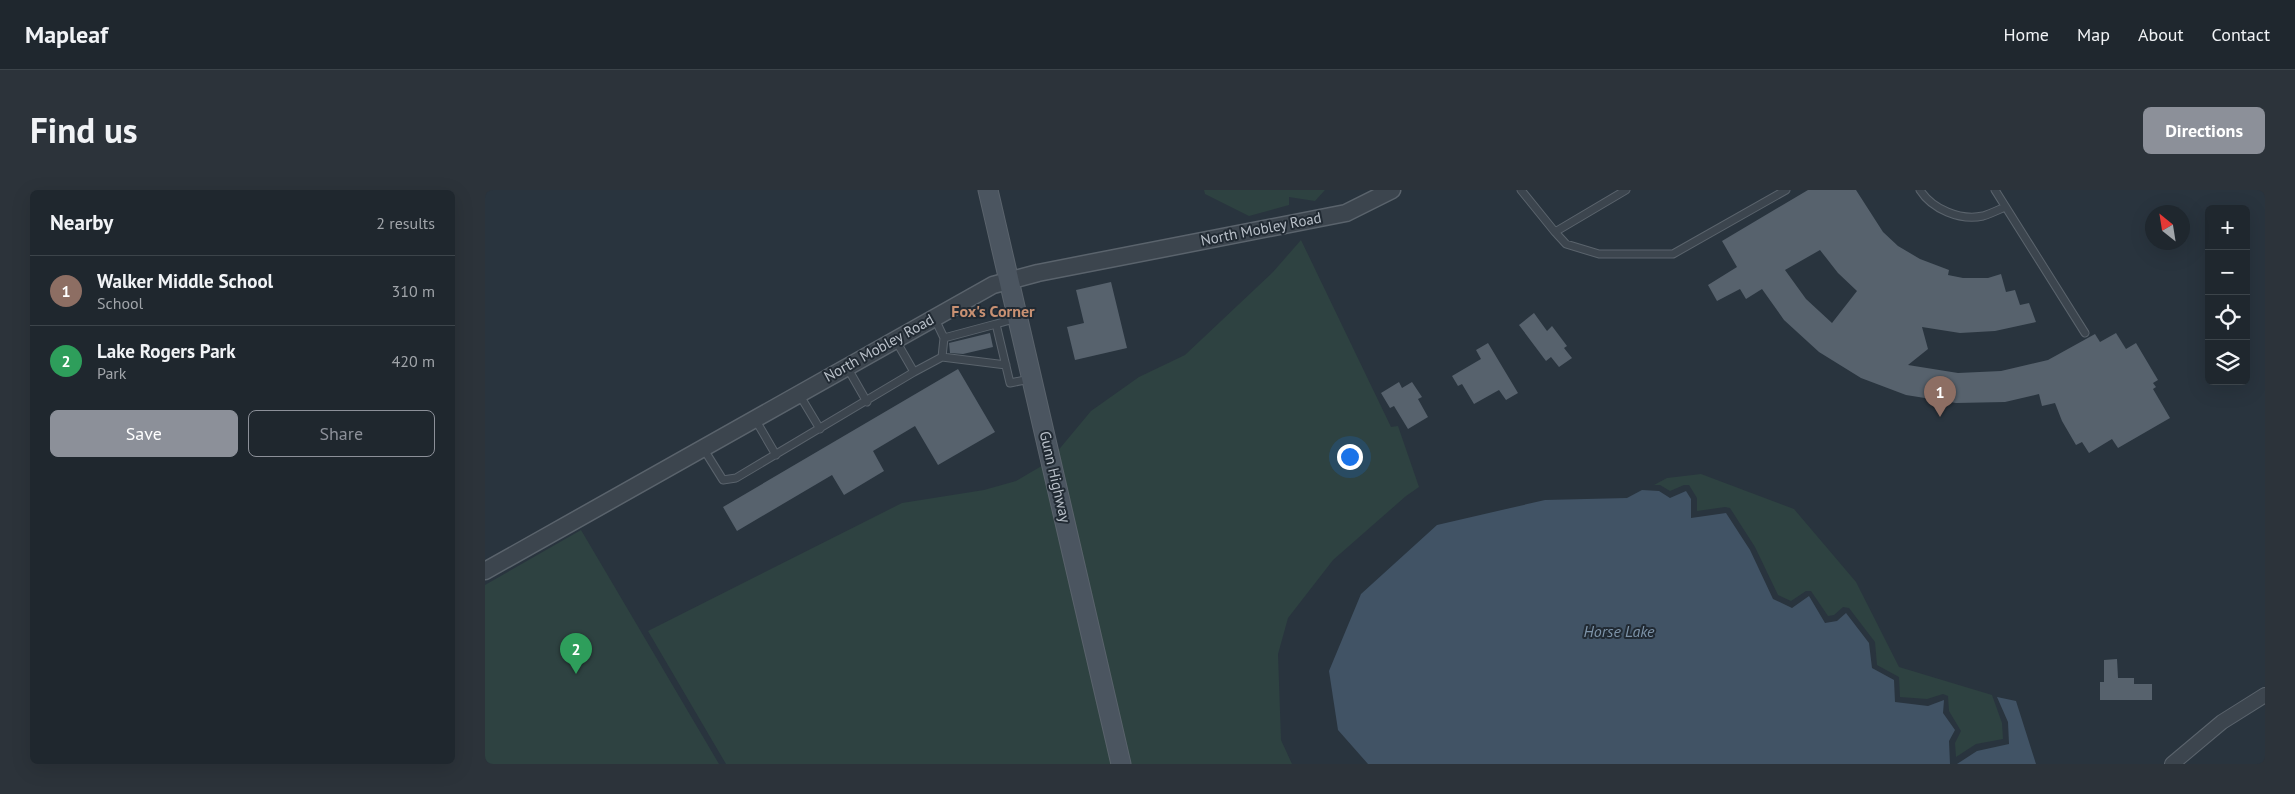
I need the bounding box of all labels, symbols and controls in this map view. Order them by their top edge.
text: Mapleaf [25,19,108,50]
text: Home [2003,23,2049,46]
text: Map [2077,23,2110,46]
text: About [2138,23,2184,46]
text: Contact [2212,23,2270,46]
text: Find us [30,107,138,153]
button: Directions [2143,107,2265,154]
north arrow [2145,205,2190,250]
map controls [2205,205,2250,385]
button: + [2205,205,2250,250]
street label: North Mobley Road [1199,207,1323,250]
text: Nearby [50,209,113,236]
text: 2 results [376,213,435,233]
button: − [2205,250,2250,295]
text: Walker Middle School [97,269,273,293]
text: 1 [61,281,71,301]
text: 310 m [392,281,435,301]
text: School [97,293,143,313]
button: locate [2205,295,2250,340]
district label: Fox's Corner [951,301,1035,321]
street label: North Mobley Road [820,309,937,386]
text: Lake Rogers Park [97,339,236,363]
button: layers [2205,340,2250,385]
text: 2 [61,351,71,371]
text: 420 m [392,351,435,371]
text: Park [97,363,126,383]
pin: 1 [1924,376,1956,417]
button: Save [50,410,238,457]
button: Share [248,410,435,457]
street label: Gunn Highway [1036,429,1075,525]
your location [1337,444,1363,470]
water label: Horse Lake [1584,621,1655,641]
pin: 2 [560,633,592,674]

